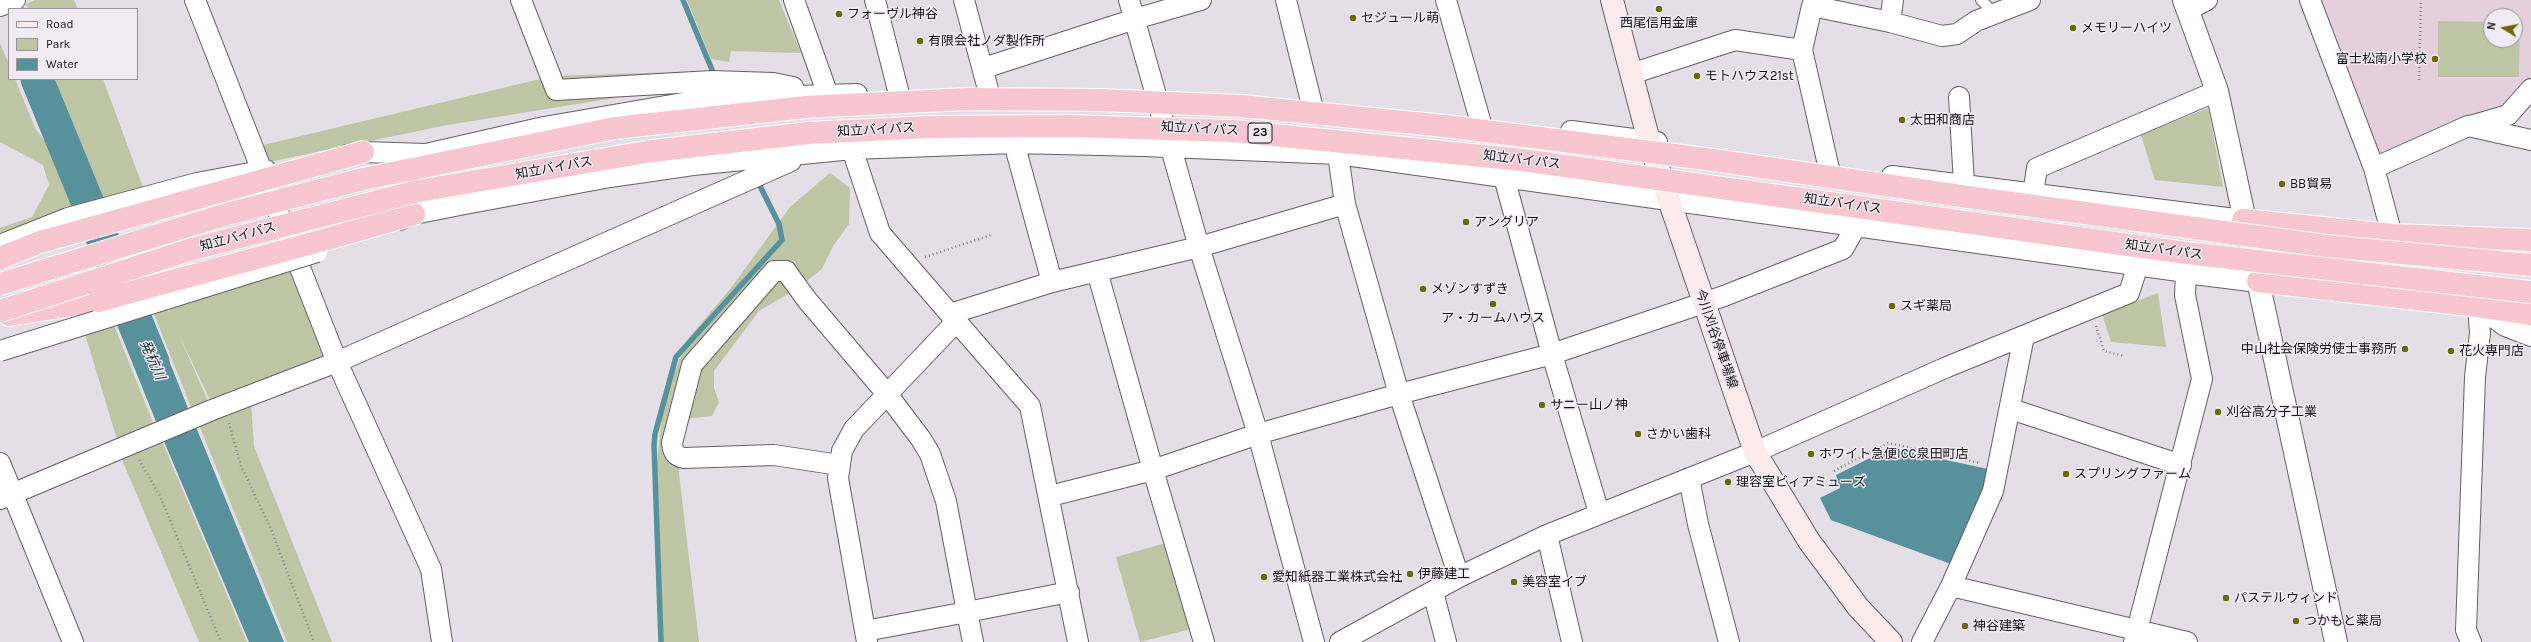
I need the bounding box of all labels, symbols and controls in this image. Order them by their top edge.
marker: 西尾信用金庫 [1654,4,1664,14]
place label: フォーヴル神谷 [847,6,938,22]
legend [8,8,138,80]
north arrow [2483,8,2523,48]
marker: フォーヴル神谷 [834,9,844,19]
place label: セジュール萌 [1361,10,1439,26]
marker: セジュール萌 [1348,13,1358,23]
place label: 西尾信用金庫 [1620,15,1698,31]
text: Road [46,17,74,31]
place label: メモリーハイツ [2081,20,2172,36]
text: N [2485,21,2499,31]
marker: メモリーハイツ [2068,23,2078,33]
place label: 有限会社ノダ製作所 [928,33,1045,49]
marker: 有限会社ノダ製作所 [915,36,925,46]
text: Park [46,37,70,51]
place label: 富士松南小学校 [2336,51,2427,67]
marker: 富士松南小学校 [2430,54,2440,64]
text: Water [46,57,78,71]
place label: モトハウス21st [1705,68,1794,84]
marker: モトハウス21st [1692,71,1702,81]
place label: 太田和商店 [1910,112,1975,128]
marker: 太田和商店 [1897,115,1907,125]
street label: 知立バイパス [1161,119,1239,139]
street label: 知立バイパス [837,120,915,140]
road number: 23 [1248,123,1272,143]
street label: 知立バイパス [1482,148,1562,172]
street label: 知立バイパス [514,154,594,182]
place label: BB貿易 [2290,176,2332,192]
marker: BB貿易 [2277,179,2287,189]
street label: 知立バイパス [1803,191,1883,217]
place label: アングリア [1474,214,1539,230]
marker: アングリア [1461,217,1471,227]
street label: 知立バイパス [198,219,278,255]
street label: 知立バイパス [2124,237,2204,263]
place label: メゾンすずき [1431,281,1509,297]
marker: メゾンすずき [1418,284,1428,294]
street label: 今川刈谷停車場線 [1692,287,1740,391]
place label: スギ薬局 [1900,298,1952,314]
marker: ア・カームハウス [1488,299,1498,309]
marker: スギ薬局 [1887,301,1897,311]
place label: ア・カームハウス [1441,310,1545,326]
water label: 発杭川 [136,337,168,383]
place label: 中山社会保険労使士事務所 [2241,341,2397,357]
place label: 花火専門店 [2459,343,2524,359]
marker: 中山社会保険労使士事務所 [2400,344,2410,354]
marker: 花火専門店 [2446,346,2456,356]
place label: サニー山ノ神 [1550,397,1628,413]
marker: サニー山ノ神 [1537,400,1547,410]
place label: 刈谷高分子工業 [2226,404,2317,420]
marker: 刈谷高分子工業 [2213,407,2223,417]
place label: さかい歯科 [1646,426,1711,442]
marker: さかい歯科 [1633,429,1643,439]
place label: ホワイト急便ICC泉田町店 [1819,446,1969,462]
marker: ホワイト急便ICC泉田町店 [1806,449,1816,459]
place label: スプリングファーム [2074,466,2191,482]
marker: スプリングファーム [2061,469,2071,479]
place label: 理容室ビィアミューズ [1736,474,1866,490]
marker: 理容室ビィアミューズ [1723,477,1733,487]
place label: 伊藤建工 [1418,566,1470,582]
place label: 愛知紙器工業株式会社 [1272,569,1402,585]
marker: 伊藤建工 [1405,569,1415,579]
marker: 愛知紙器工業株式会社 [1259,572,1269,582]
place label: 美容室イブ [1522,574,1587,590]
marker: 美容室イブ [1509,577,1519,587]
place label: パステルウィンド [2234,590,2338,606]
marker: パステルウィンド [2221,593,2231,603]
place label: つかもと薬局 [2304,613,2382,629]
marker: つかもと薬局 [2291,616,2301,626]
place label: 神谷建築 [1973,618,2025,634]
marker: 神谷建築 [1960,621,1970,631]

